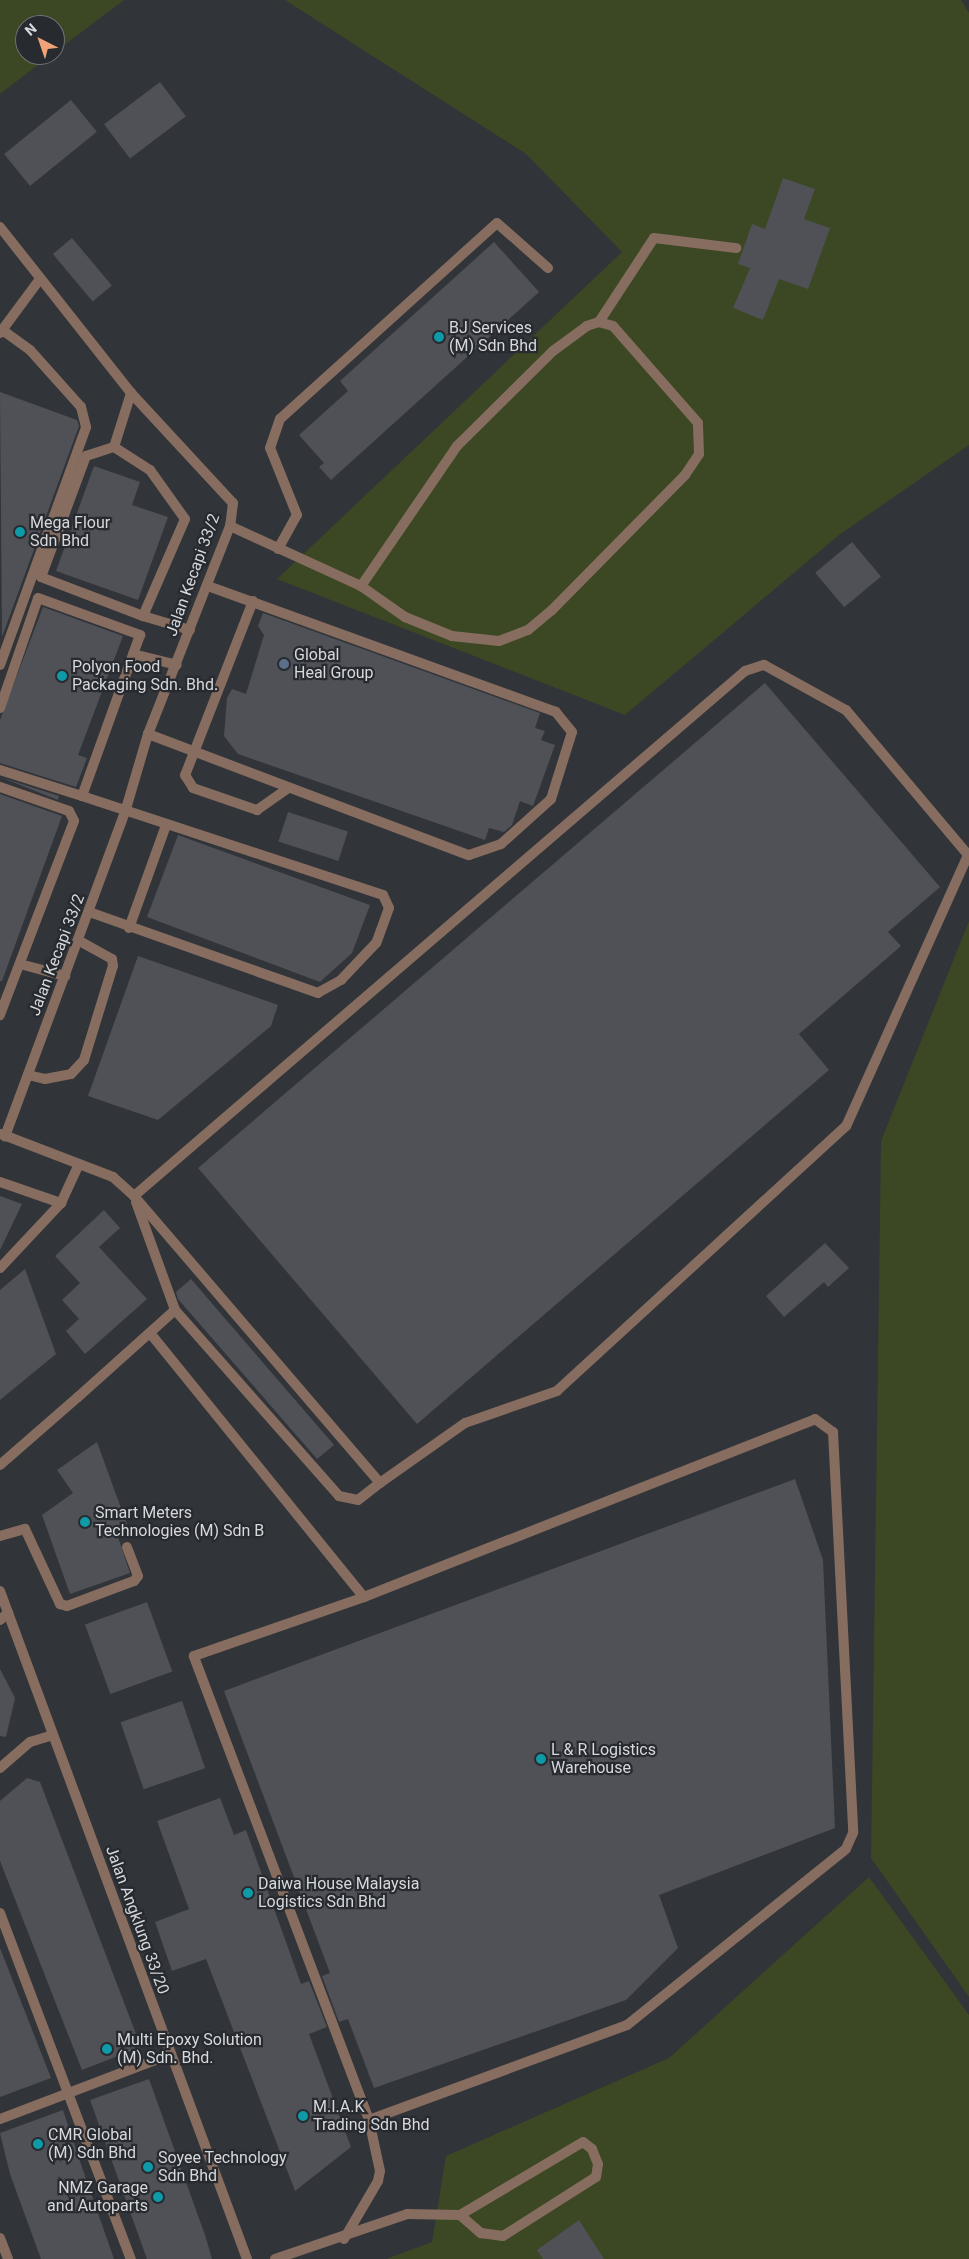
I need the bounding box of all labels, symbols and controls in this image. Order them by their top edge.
north arrow [15,15,65,65]
text: N [22,20,40,39]
place label: BJ Services (M) Sdn Bhd [449,318,537,356]
marker: BJ Services (M) Sdn Bhd [433,331,445,343]
street label: Jalan Kecapi 33/2 [162,511,224,639]
place label: Mega Flour Sdn Bhd [30,513,110,551]
marker: Mega Flour Sdn Bhd [14,526,26,538]
place label: Global Heal Group [294,645,374,683]
place label: Polyon Food Packaging Sdn. Bhd. [72,657,218,695]
marker: Global Heal Group [278,658,290,670]
marker: Polyon Food Packaging Sdn. Bhd. [56,670,68,682]
street label: Jalan Kecapi 33/2 [25,891,89,1019]
place label: Smart Meters Technologies (M) Sdn B [95,1503,264,1541]
marker: Smart Meters Technologies (M) Sdn B [79,1516,91,1528]
place label: L & R Logistics Warehouse [551,1740,656,1778]
marker: L & R Logistics Warehouse [535,1753,547,1765]
street label: Jalan Angklung 33/20 [101,1843,173,1997]
place label: Daiwa House Malaysia Logistics Sdn Bhd [258,1874,419,1912]
marker: Daiwa House Malaysia Logistics Sdn Bhd [242,1887,254,1899]
place label: Multi Epoxy Solution (M) Sdn. Bhd. [117,2030,262,2068]
marker: Multi Epoxy Solution (M) Sdn. Bhd. [101,2043,113,2055]
place label: M.I.A.K Trading Sdn Bhd [313,2097,430,2135]
marker: M.I.A.K Trading Sdn Bhd [297,2110,309,2122]
place label: CMR Global (M) Sdn Bhd [48,2125,136,2163]
marker: CMR Global (M) Sdn Bhd [32,2138,44,2150]
place label: Soyee Technology Sdn Bhd [158,2148,287,2186]
marker: Soyee Technology Sdn Bhd [142,2161,154,2173]
place label: NMZ Garage and Autoparts [47,2178,148,2216]
marker: NMZ Garage and Autoparts [152,2191,164,2203]

